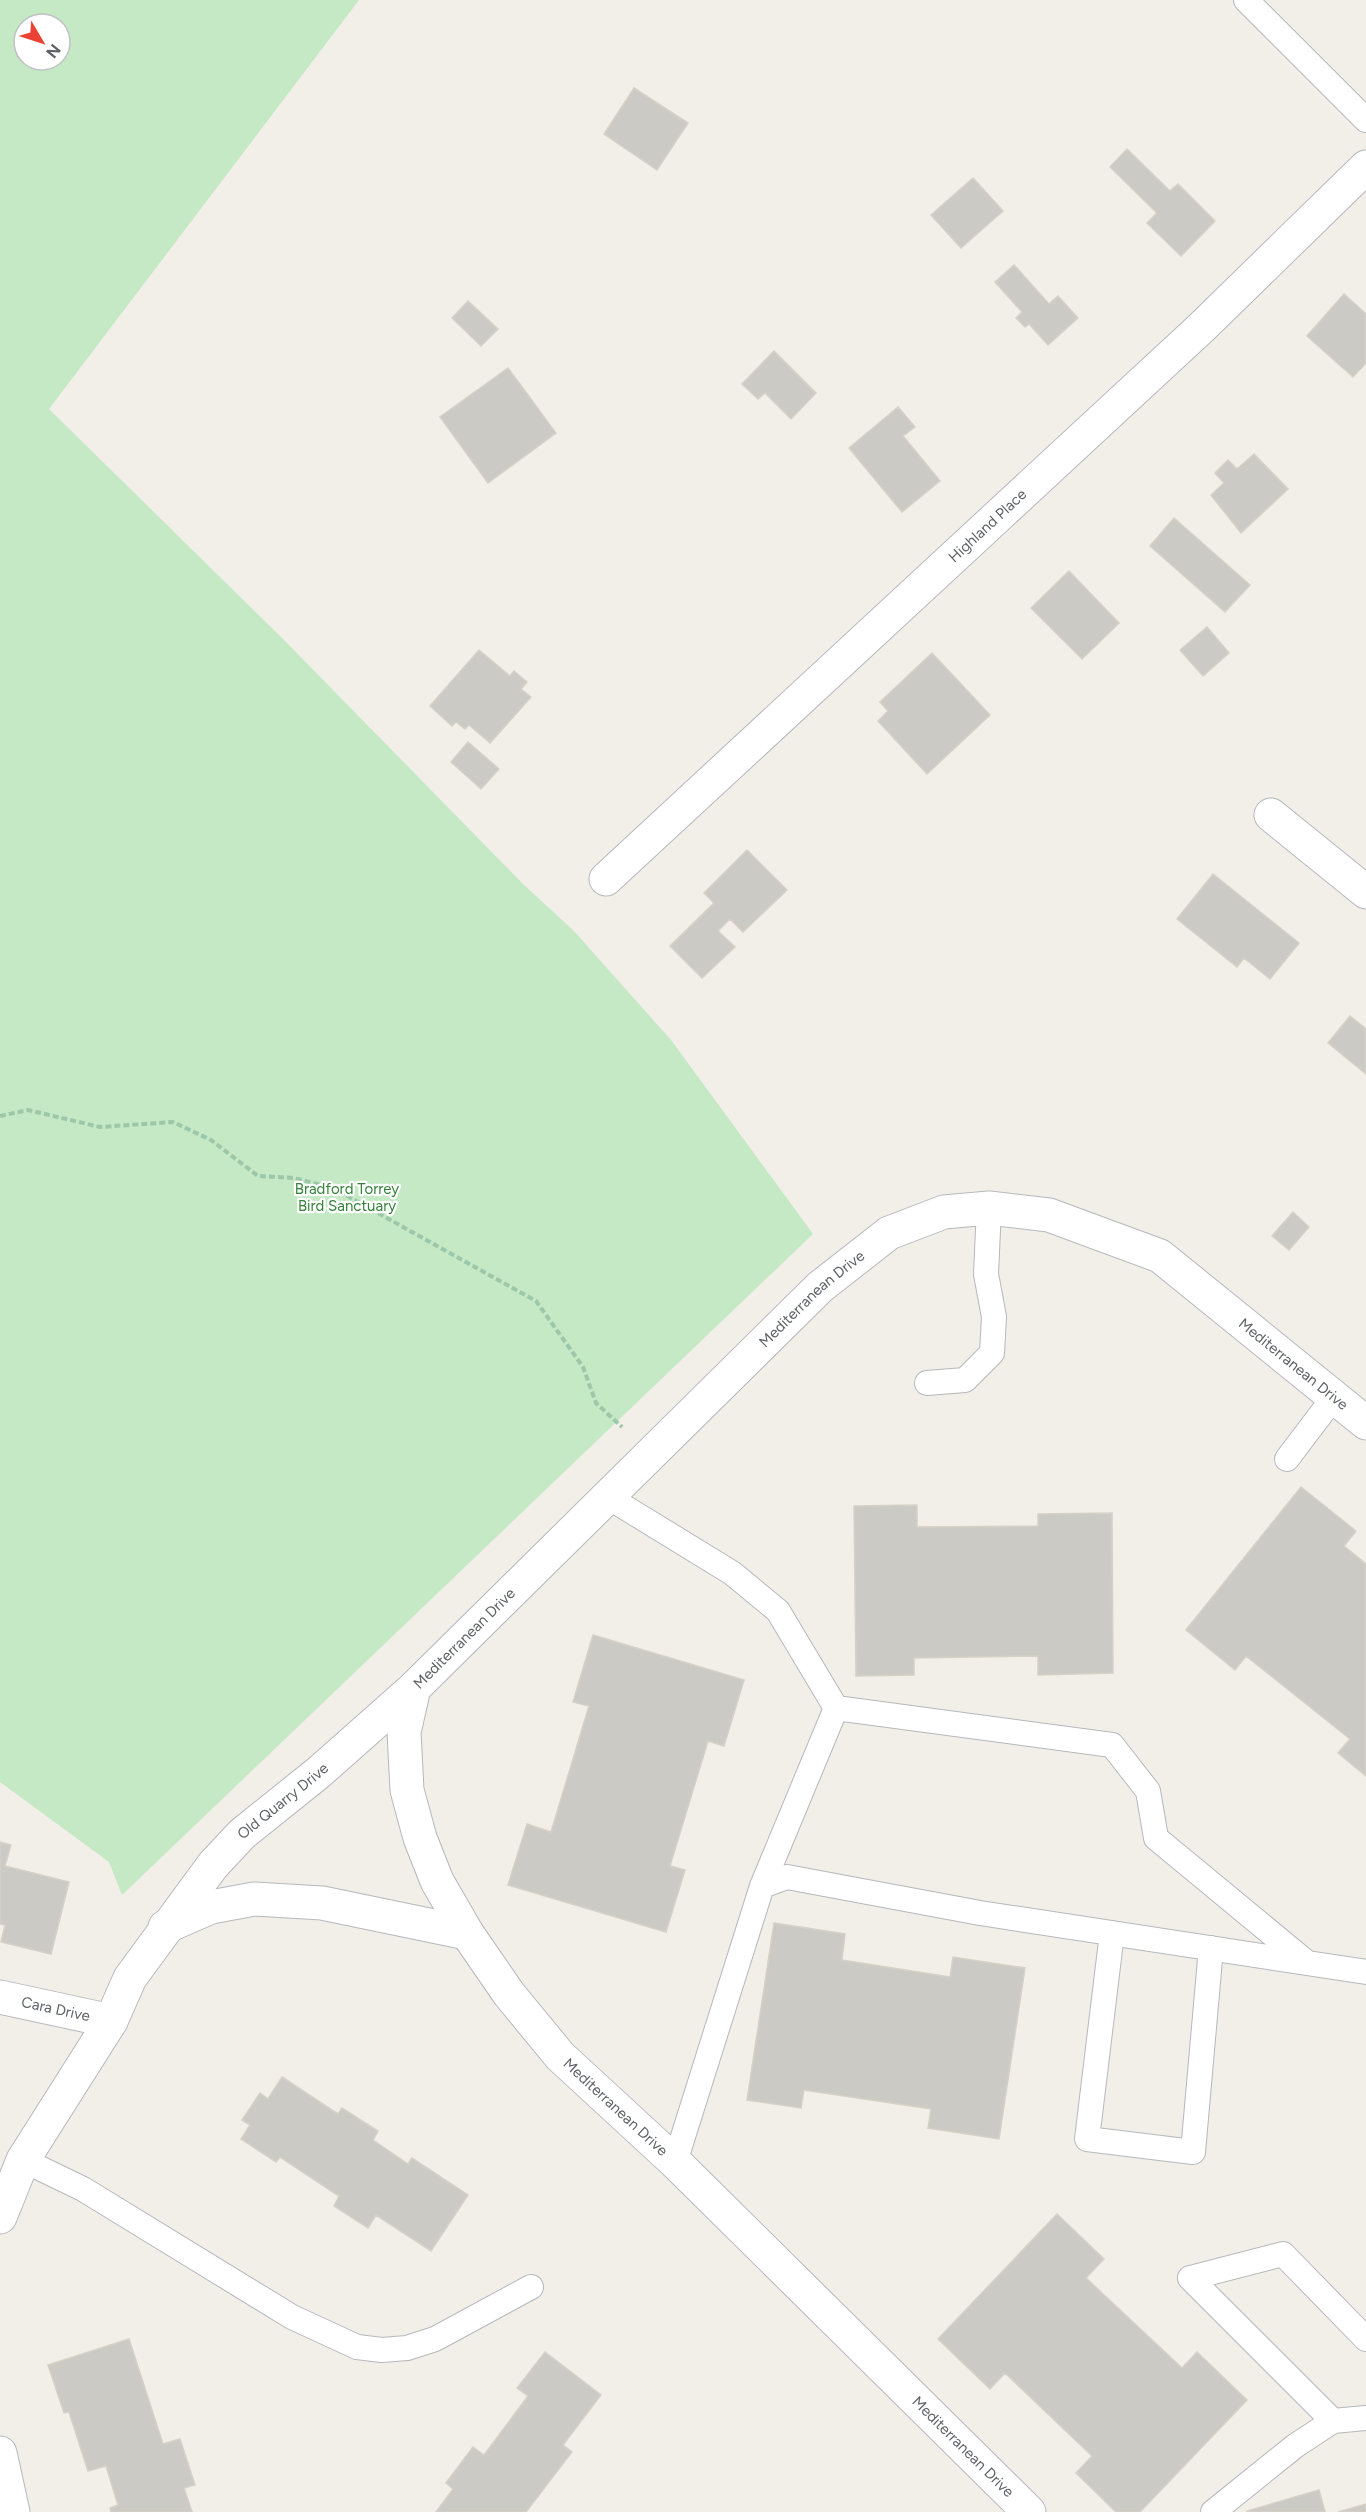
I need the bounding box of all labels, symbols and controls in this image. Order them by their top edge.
north arrow [12,12,72,72]
text: N [42,40,65,62]
street label: Highland Place [945,485,1030,566]
park label: Bradford Torrey Bird Sanctuary [295,1180,399,1215]
street label: Mediterranean Drive [755,1247,868,1351]
street label: Mediterranean Drive [1235,1314,1352,1414]
street label: Mediterranean Drive [410,1584,519,1692]
street label: Old Quarry Drive [234,1759,332,1843]
street label: Cara Drive [20,1993,92,2025]
street label: Mediterranean Drive [559,2054,672,2160]
street label: Mediterranean Drive [908,2393,1018,2501]

